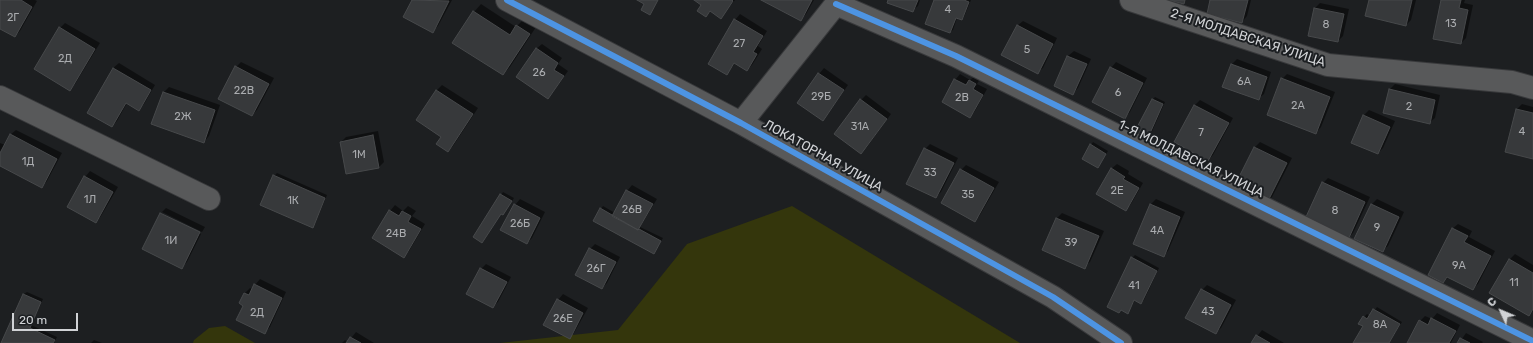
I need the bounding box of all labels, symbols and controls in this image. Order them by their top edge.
house number: 4 [945,3,951,17]
street label: 2-Я МОЛДАВСКАЯ УЛИЦА [1169,6,1327,70]
house number: 2Г [7,11,19,25]
house number: 13 [1445,17,1457,31]
house number: 8 [1323,18,1329,32]
house number: 27 [733,37,745,51]
house number: 5 [1024,43,1030,57]
house number: 2Д [58,52,72,66]
house number: 26 [532,66,546,80]
house number: 6А [1237,75,1251,89]
house number: 22В [234,84,254,98]
house number: 6 [1115,86,1121,100]
house number: 29Б [811,90,831,104]
house number: 2В [955,91,969,105]
house number: 2А [1291,99,1305,113]
house number: 2 [1406,100,1412,114]
house number: 2Ж [174,110,192,124]
street label: ЛОКАТОРНАЯ УЛИЦА [761,117,885,195]
street label: 1-Я МОЛДАВСКАЯ УЛИЦА [1116,117,1266,201]
house number: 31А [851,120,869,134]
house number: 4 [1519,125,1525,139]
house number: 7 [1198,126,1204,140]
house number: 1М [352,148,366,162]
house number: 1Д [22,155,34,169]
house number: 33 [923,166,937,180]
house number: 2Е [1110,184,1124,198]
house number: 35 [961,188,975,202]
house number: 1Л [84,193,96,207]
house number: 1К [287,194,299,208]
house number: 26В [622,203,642,217]
house number: 8 [1332,204,1338,218]
house number: 26Б [510,217,530,231]
house number: 9 [1374,221,1380,235]
house number: 4А [1150,224,1164,238]
house number: 24В [386,227,406,241]
house number: 1И [165,234,177,248]
house number: 39 [1064,236,1078,250]
house number: 9А [1452,259,1466,273]
house number: 26Г [587,262,605,276]
house number: 11 [1509,276,1519,290]
house number: 41 [1128,279,1140,293]
north arrow [1481,291,1521,331]
text: С [1485,295,1499,310]
scale bar [14,305,80,331]
house number: 43 [1201,305,1215,319]
house number: 2Д [250,306,264,320]
house number: 26Е [553,312,573,326]
text: 20 m [19,313,47,327]
house number: 8А [1373,318,1387,332]

